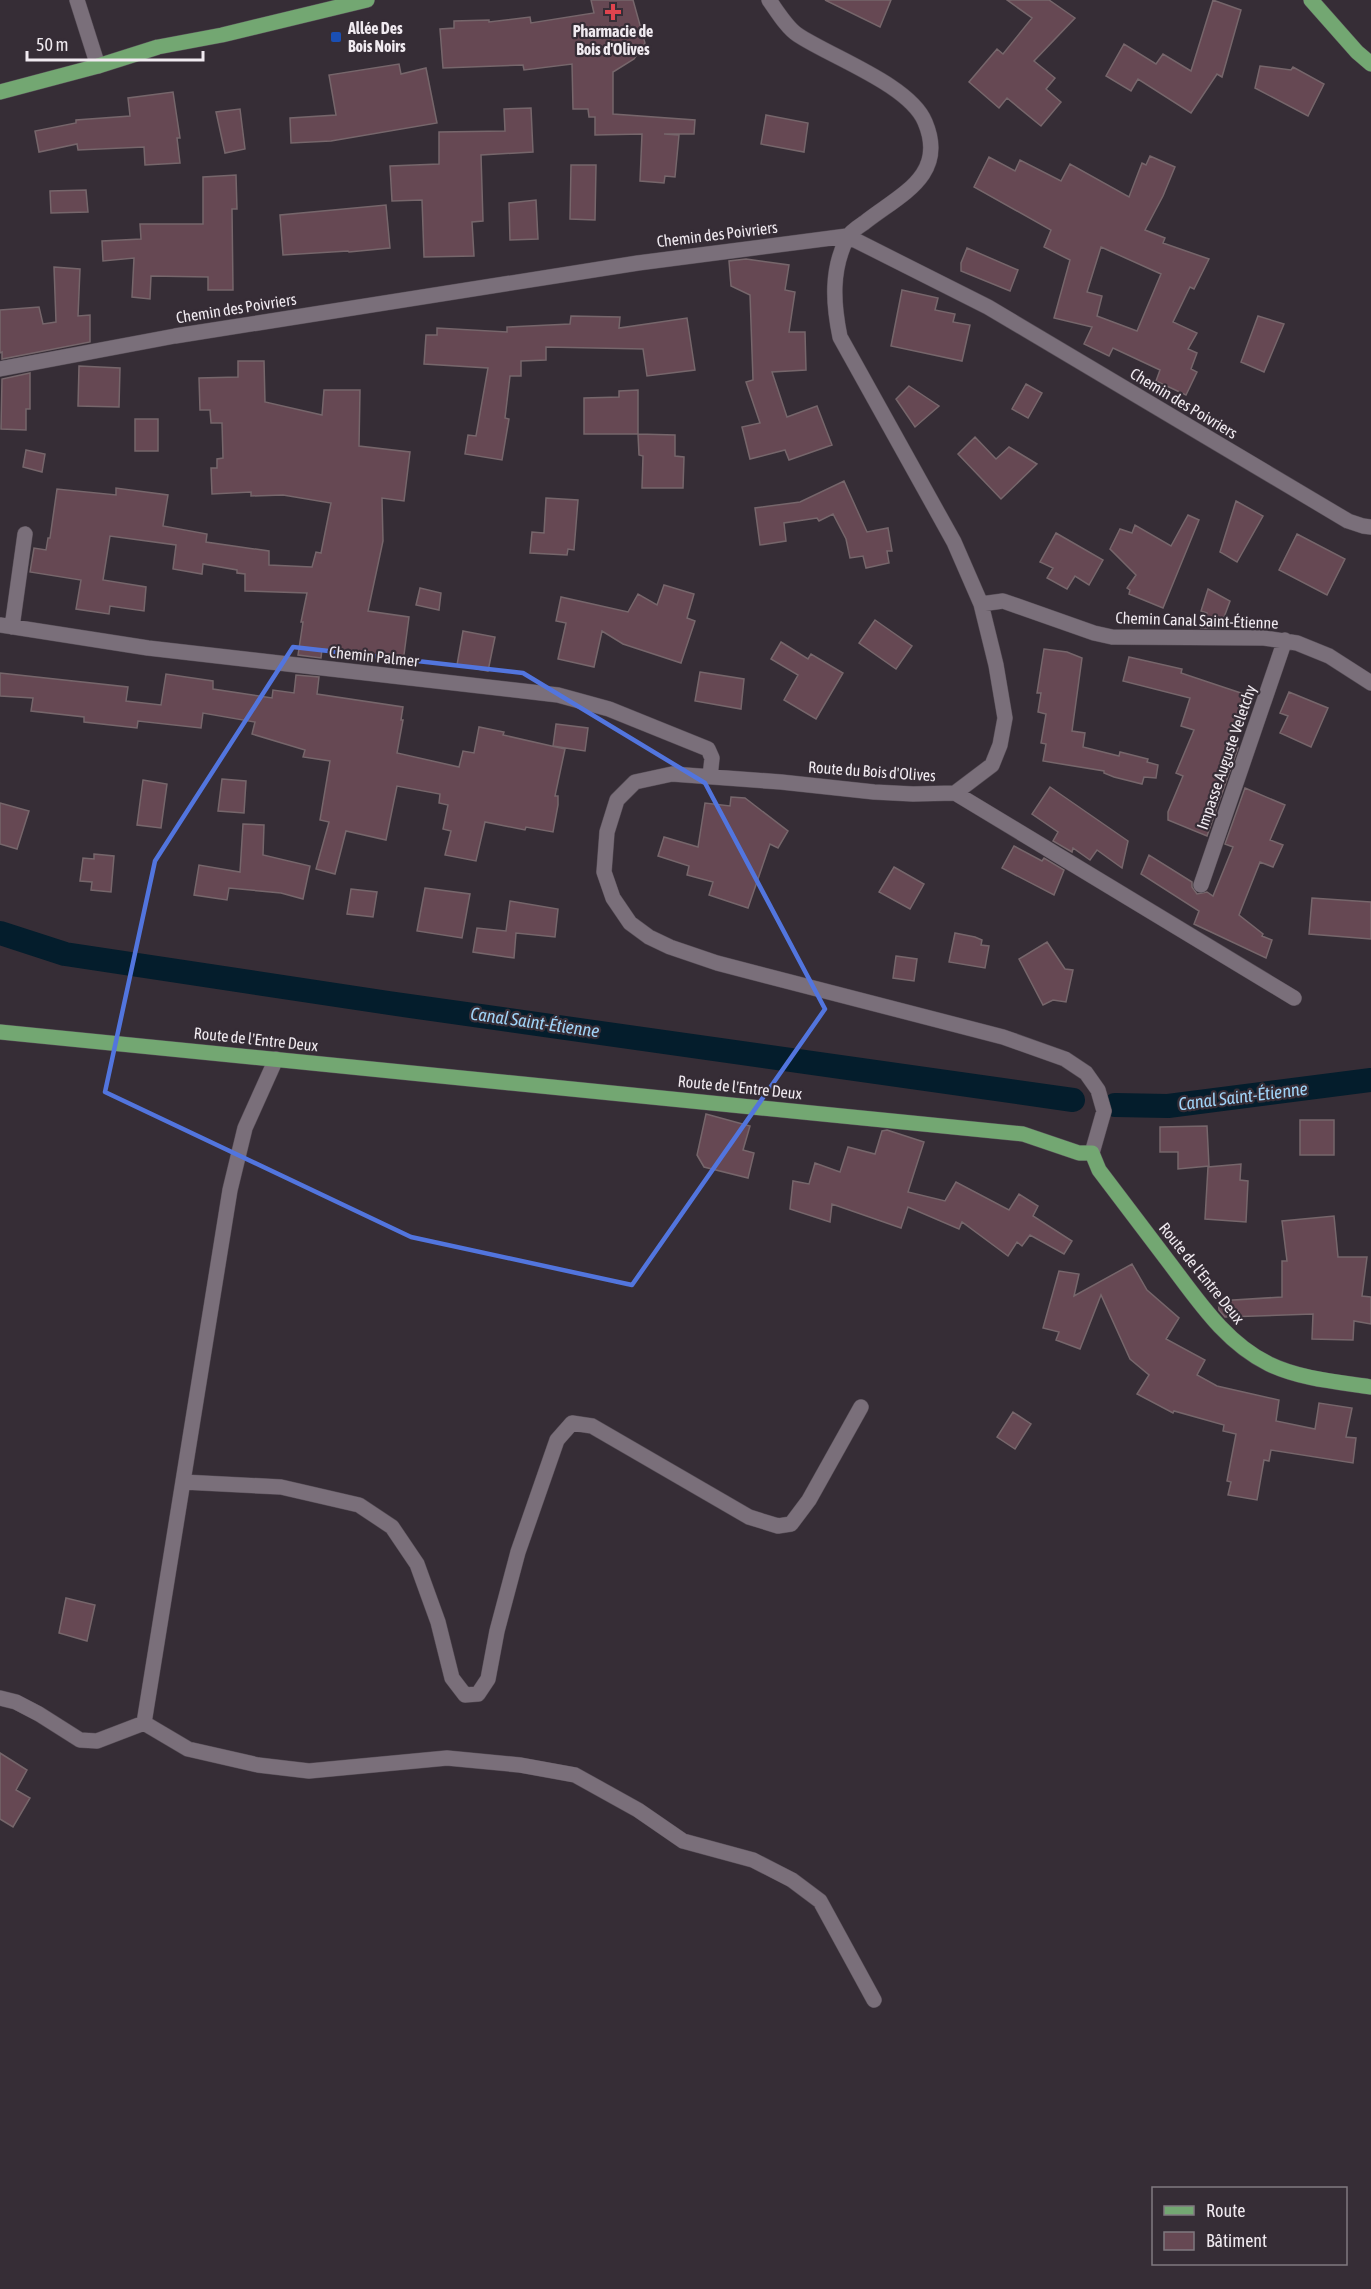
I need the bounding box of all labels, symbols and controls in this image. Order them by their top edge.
marker: Pharmacie de Bois d'Olives [606,5,620,19]
place label: Allée Des Bois Noirs [347,19,406,55]
place label: Pharmacie de Bois d'Olives [573,22,653,58]
scale bar [27,24,202,62]
marker: Allée Des Bois Noirs [329,30,343,44]
text: 50 m [36,34,68,55]
street label: Chemin des Poivriers [656,218,779,250]
street label: Chemin des Poivriers [175,290,298,326]
street label: Chemin des Poivriers [1127,364,1241,442]
street label: Chemin Canal Saint-Étienne [1115,608,1279,632]
street label: Chemin Palmer [328,642,420,670]
street label: Impasse Auguste Veletchy [1193,682,1260,832]
street label: Route du Bois d'Olives [807,758,937,784]
water label: Canal Saint-Étienne [469,1003,601,1041]
street label: Route de l'Entre Deux [193,1024,320,1055]
street label: Route de l'Entre Deux [677,1072,804,1103]
water label: Canal Saint-Étienne [1177,1078,1309,1114]
street label: Route de l'Entre Deux [1156,1219,1249,1328]
legend [1152,2187,1347,2265]
text: Route [1206,2200,1245,2221]
text: Bâtiment [1206,2230,1267,2251]

